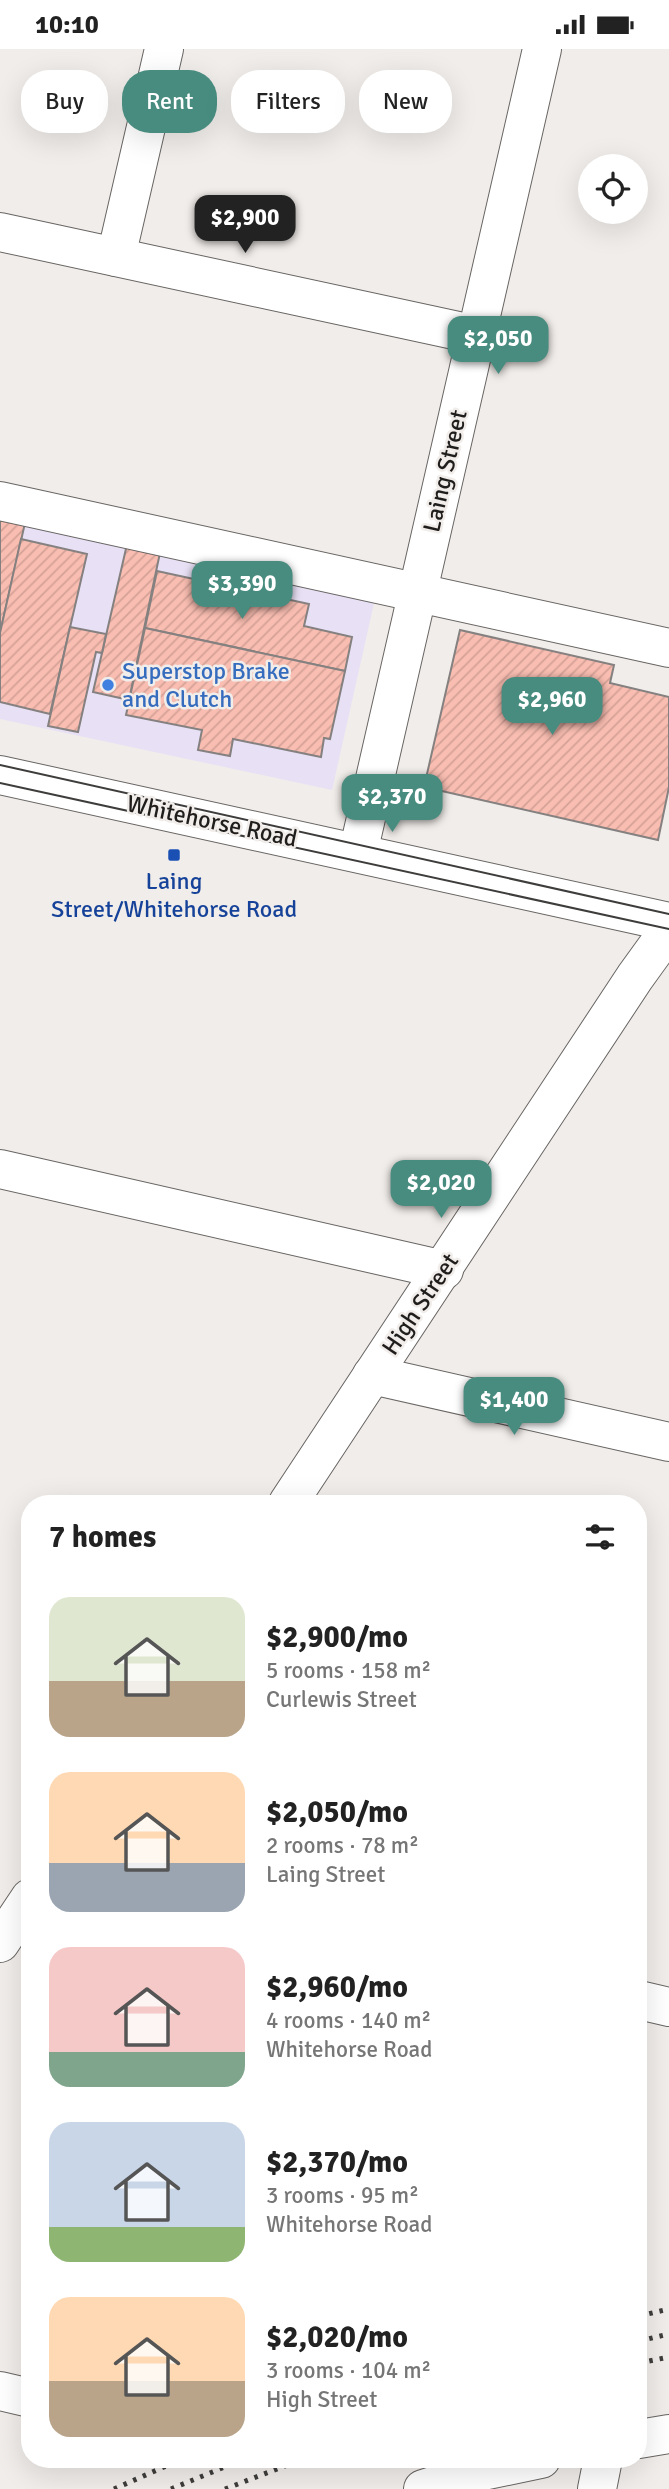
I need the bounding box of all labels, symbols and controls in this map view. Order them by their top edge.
text: 10:10 [35,9,99,41]
chip: Buy [21,70,108,133]
chip: Rent [122,70,217,133]
chip: Filters [231,70,345,133]
chip: New [359,70,452,133]
map controls [578,154,648,224]
button: locate [578,154,648,224]
pin: $2,900 [188,195,302,255]
text: $2,900 [211,203,279,232]
pin: $2,050 [441,317,555,376]
text: $2,050 [464,324,532,353]
street label: Laing Street [416,407,474,535]
pin: $3,390 [185,561,299,621]
text: $3,390 [208,569,276,598]
place label: Superstop Brake and Clutch [122,656,290,714]
marker: Superstop Brake and Clutch [100,677,116,693]
pin: $2,960 [495,677,609,737]
text: $2,960 [518,685,586,714]
pin: $2,370 [335,775,449,834]
text: $2,370 [358,782,426,811]
street label: Whitehorse Road [124,788,300,854]
marker: Laing Street/Whitehorse Road [166,847,182,863]
place label: Laing Street/Whitehorse Road [51,866,297,924]
pin: $2,020 [384,1161,498,1220]
text: $2,020 [407,1168,475,1197]
street label: High Street [375,1247,465,1361]
pin: $1,400 [457,1377,571,1437]
text: $1,400 [480,1385,548,1414]
icon: filters [581,1518,619,1556]
text: 7 homes [49,1519,156,1556]
text: $2,900/mo [266,1619,408,1656]
icon: home [105,1625,189,1709]
text: 5 rooms · 158 m² [266,1656,431,1685]
text: Curlewis Street [266,1685,417,1714]
text: $2,050/mo [266,1794,408,1831]
icon: home [105,1800,189,1884]
text: 2 rooms · 78 m² [266,1831,419,1860]
text: Laing Street [266,1860,385,1889]
text: $2,960/mo [266,1969,408,2006]
icon: home [105,1975,189,2059]
text: 4 rooms · 140 m² [266,2006,431,2035]
text: Whitehorse Road [266,2035,432,2064]
text: $2,370/mo [266,2144,408,2181]
icon: home [105,2150,189,2234]
text: 3 rooms · 95 m² [266,2181,419,2210]
text: Whitehorse Road [266,2210,432,2239]
text: $2,020/mo [266,2319,408,2356]
icon: home [105,2325,189,2409]
text: 3 rooms · 104 m² [266,2356,431,2385]
text: High Street [266,2385,377,2414]

